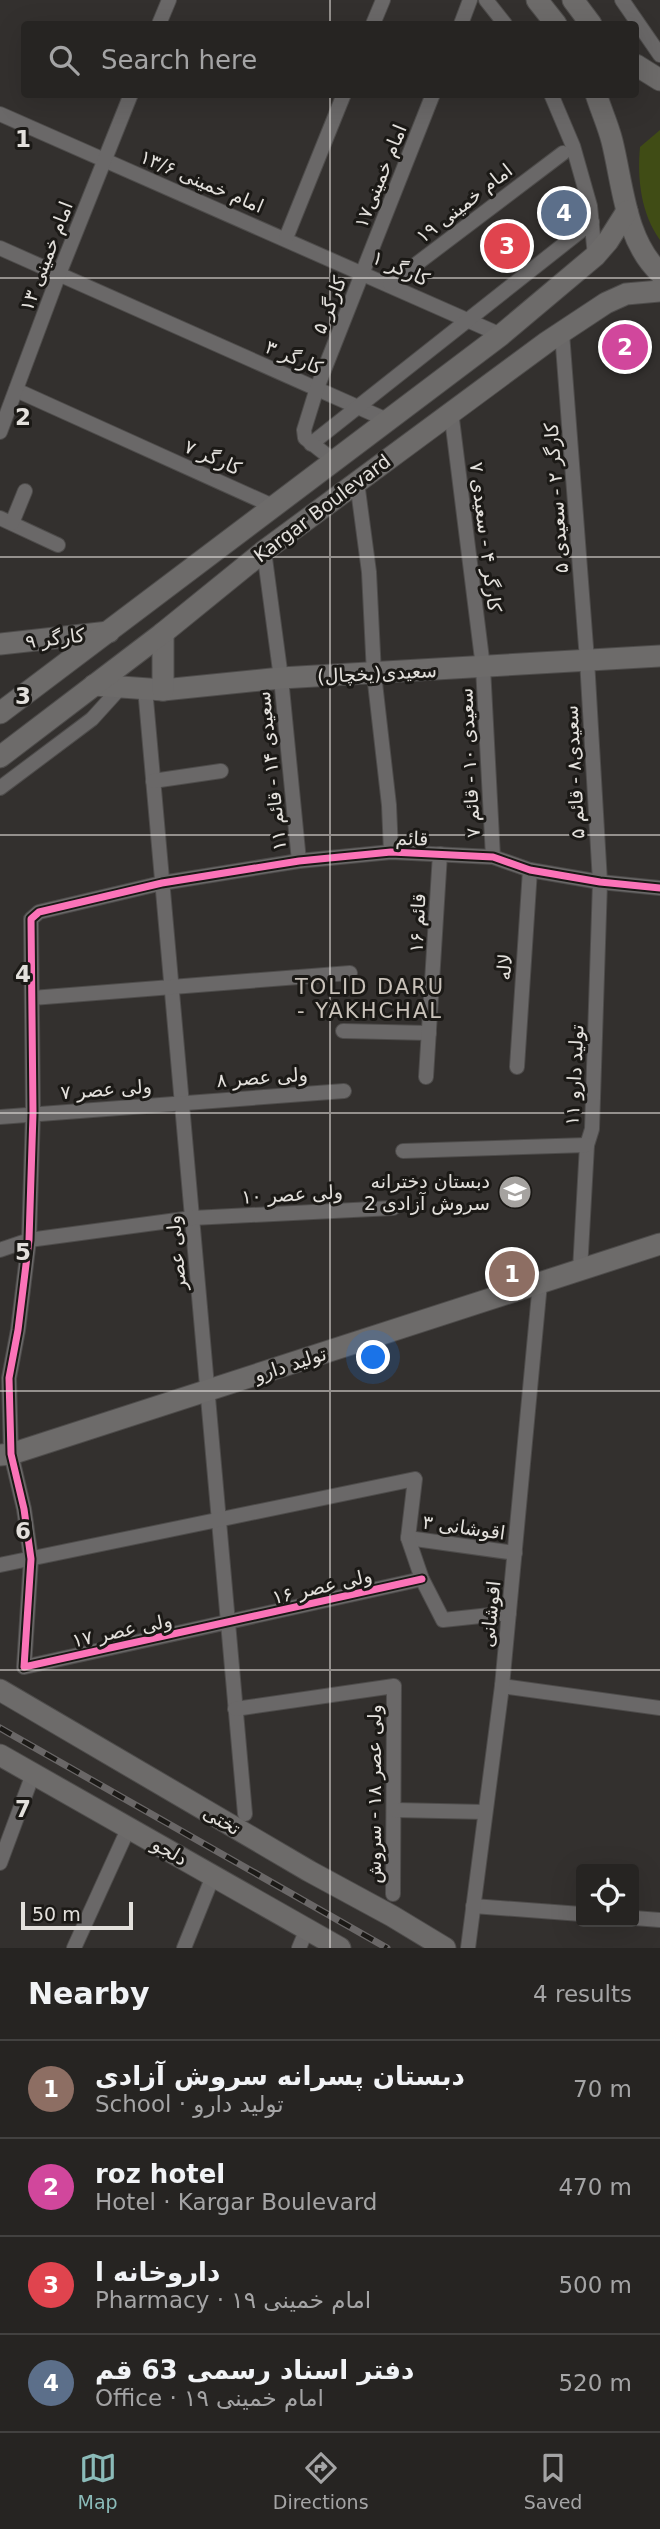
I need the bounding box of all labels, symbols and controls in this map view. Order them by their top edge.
search box [21,21,639,98]
icon: search [45,41,83,79]
text: Search here [101,45,257,75]
street label: امام خمینی۱۷ [349,121,412,231]
text: 1 [15,126,31,152]
street label: امام خمینی ۱۳/۶ [136,145,267,218]
street label: امام خمینی ۱۹ [412,159,517,248]
pin: 4 [541,187,587,239]
street label: امام خمینی ۱۳ [15,198,78,314]
pin: 3 [484,220,530,272]
street label: کارگر ۱ [369,246,434,292]
street label: کارگر ۵ [308,272,352,337]
pin: 2 [602,321,648,373]
street label: کارگر ۳ [262,335,327,380]
text: 2 [15,404,31,430]
street label: کارگر ۲ - سعیدی ۵ [540,421,573,574]
street label: کارگر ۷ [181,435,246,481]
street label: Kargar Boulevard [250,450,394,566]
street label: کارگر ۴ - سعیدی ۷ [465,461,506,614]
street label: کارگر ۹ [24,623,87,654]
street label: سعیدی(یخچال) [317,659,437,688]
text: 3 [15,683,31,709]
street label: سعیدی ۱۰ - قائم ۷ [454,687,485,839]
street label: سعیدی ۱۴ - قائم ۱۱ [252,690,291,852]
street label: سعیدی۸ - قائم ۵ [560,705,589,839]
street label: قائم [395,826,429,851]
street label: قائم ۱۶ [404,893,431,953]
street label: لاله [492,953,516,981]
text: 4 [15,961,31,987]
district label: TOLID DARU - YAKHCHAL [294,975,445,1023]
street label: تولید دارو ۱۱ [560,1024,589,1126]
street label: ولی عصر ۸ [216,1063,308,1092]
street label: ولی عصر ۷ [60,1075,152,1104]
place label: دبستان دخترانه سروش آزادی 2 [364,1170,490,1215]
school or university icon: دبستان دخترانه سروش آزادی 2 [496,1173,534,1211]
street label: ولی عصر ۱۰ [241,1180,343,1209]
street label: ولی عصر [162,1215,191,1292]
text: 5 [15,1239,31,1265]
pin: 1 [489,1248,535,1300]
your location [356,1340,390,1374]
street label: تولید دارو [250,1342,329,1387]
street label: اقوشانی ۳ [421,1510,507,1545]
text: 6 [15,1518,31,1544]
street label: ولی عصر ۱۶ [270,1564,374,1609]
street label: اقوشانی [476,1580,505,1649]
street label: ولی عصر ۱۷ [70,1609,174,1652]
street label: ولی عصر ۱۸ - سروش [363,1704,386,1884]
text: 7 [15,1796,31,1822]
street label: تختی [200,1801,244,1839]
street label: دلجو [147,1832,191,1870]
map controls [576,1864,639,1927]
button: locate [576,1864,639,1927]
scale bar [21,1899,133,1931]
text: 50 m [32,1903,81,1925]
text: Nearby [28,1976,150,2011]
text: 4 results [533,1981,632,2007]
text: دبستان پسرانه سروش آزادی [95,2061,465,2091]
text: 1 [43,2076,59,2102]
text: 70 m [573,2076,632,2102]
text: School · تولید دارو [95,2091,284,2117]
text: roz hotel [95,2159,225,2189]
text: 2 [43,2174,59,2200]
text: 470 m [558,2174,632,2200]
text: Hotel · Kargar Boulevard [95,2189,377,2215]
text: داروخانه ا [95,2257,220,2287]
text: 3 [43,2272,59,2298]
text: 500 m [558,2272,632,2298]
text: Pharmacy · امام خمینی ۱۹ [95,2287,371,2313]
text: دفتر اسناد رسمی 63 قم [95,2355,414,2385]
text: 4 [43,2370,59,2396]
text: 520 m [558,2370,632,2396]
text: Office · امام خمینی ۱۹ [95,2385,324,2411]
tab: Map [78,2449,118,2513]
tab: Directions [273,2449,369,2513]
tab: Saved [524,2449,582,2513]

